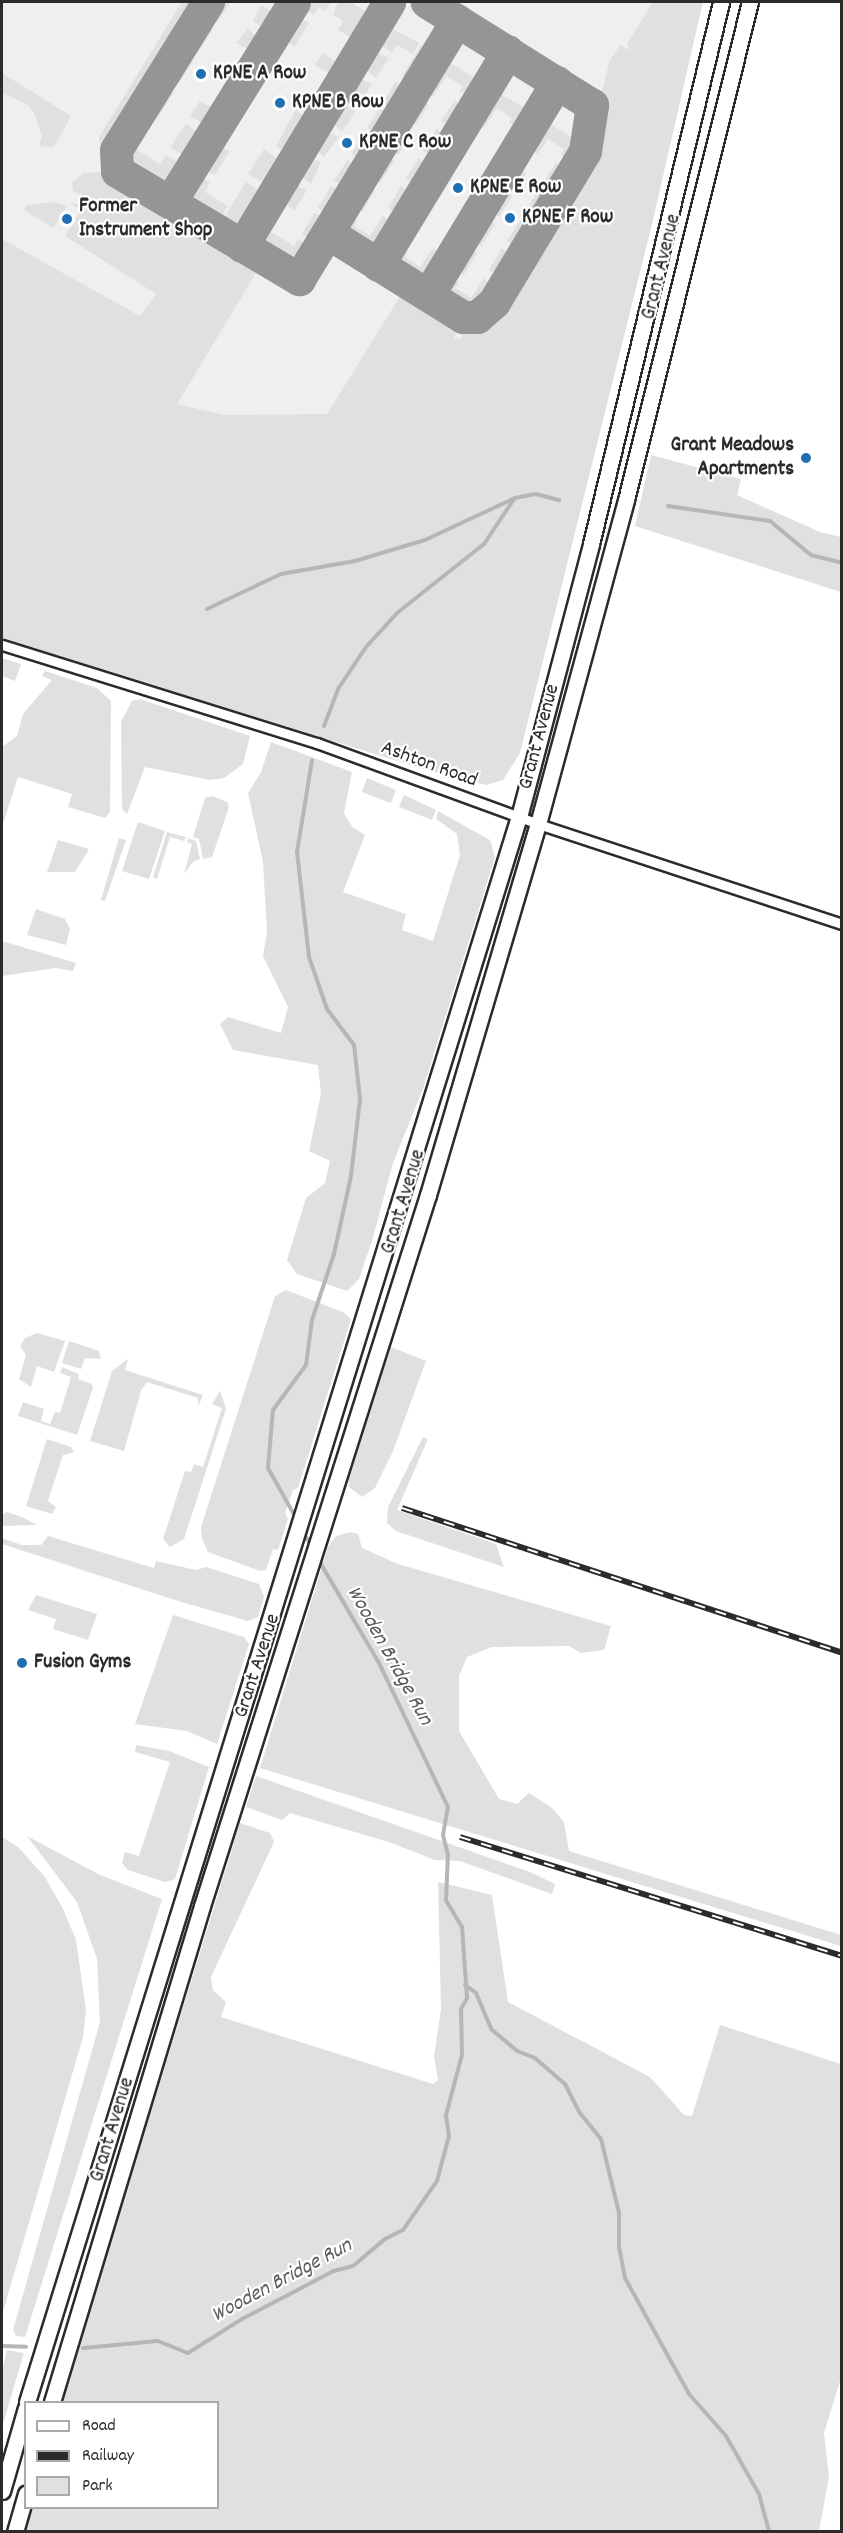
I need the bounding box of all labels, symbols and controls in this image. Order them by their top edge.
place label: KPNE A Row [213,61,306,87]
marker: KPNE A Row [194,67,208,81]
place label: KPNE B Row [292,90,384,116]
marker: KPNE B Row [273,96,287,110]
place label: KPNE C Row [359,130,451,156]
marker: KPNE C Row [340,136,354,150]
place label: KPNE E Row [470,175,561,201]
marker: KPNE E Row [451,181,465,195]
place label: Former Instrument Shop [79,194,212,244]
place label: KPNE F Row [522,205,613,231]
marker: KPNE F Row [503,211,517,225]
marker: Former Instrument Shop [60,212,74,226]
street label: Grant Avenue [637,212,687,322]
place label: Grant Meadows Apartments [671,433,794,483]
marker: Grant Meadows Apartments [799,451,813,465]
street label: Grant Avenue [514,682,566,792]
street label: Ashton Road [377,736,481,794]
street label: Grant Avenue [376,1147,432,1257]
water label: Wooden Bridge Run [340,1582,438,1730]
street label: Grant Avenue [229,1611,287,1721]
place label: Fusion Gyms [34,1650,131,1676]
marker: Fusion Gyms [15,1656,29,1670]
street label: Grant Avenue [85,2075,141,2185]
water label: Wooden Bridge Run [207,2233,357,2329]
legend [24,2401,219,2509]
text: Road [82,2414,116,2439]
text: Railway [82,2444,134,2469]
text: Park [82,2474,113,2499]

